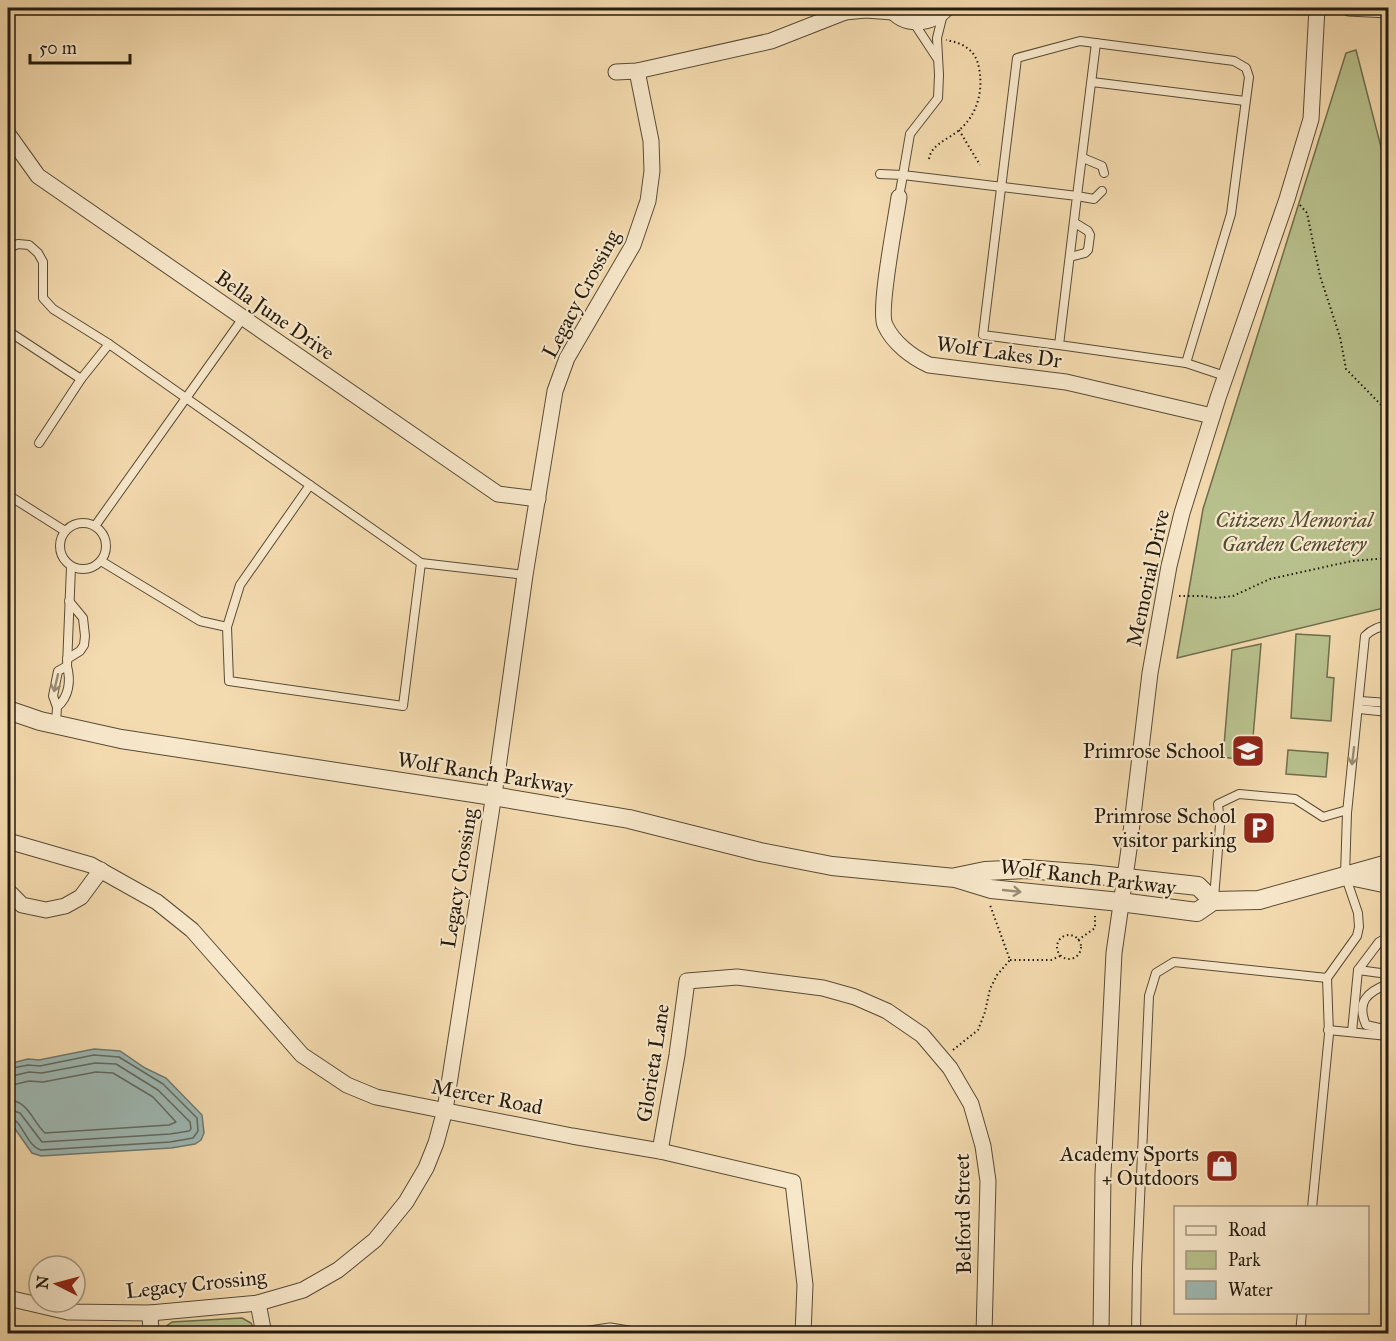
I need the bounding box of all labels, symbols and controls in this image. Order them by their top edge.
scale bar [30,27,130,65]
text: 50 m [39,37,77,59]
street label: Legacy Crossing [536,225,626,362]
street label: Bella June Drive [210,264,340,366]
street label: Wolf Lakes Dr [935,330,1063,374]
street label: Memorial Drive [1121,507,1175,649]
park label: Citizens Memorial Garden Cemetery [1215,507,1375,557]
one-way arrow [49,673,61,692]
school or university icon: Primrose School [1230,733,1266,769]
place label: Primrose School [1083,738,1225,764]
one-way arrow [1348,745,1359,765]
street label: Wolf Ranch Parkway [395,746,576,800]
place label: Primrose School visitor parking [1094,803,1236,853]
street label: Legacy Crossing [435,806,483,950]
parking icon: Primrose School visitor parking [1241,810,1277,846]
street label: Wolf Ranch Parkway [998,853,1179,901]
one-way arrow [1002,886,1021,897]
street label: Glorieta Lane [631,1002,675,1124]
street label: Mercer Road [429,1073,545,1121]
place label: Academy Sports + Outdoors [1059,1141,1199,1191]
shop icon: Academy Sports + Outdoors [1204,1148,1240,1184]
street label: Belford Street [949,1153,977,1275]
legend [1174,1206,1369,1314]
text: Road [1228,1219,1266,1241]
text: Park [1228,1249,1261,1271]
north arrow [27,1254,87,1314]
street label: Legacy Crossing [124,1264,268,1304]
text: N [32,1274,53,1290]
text: Water [1228,1279,1273,1301]

